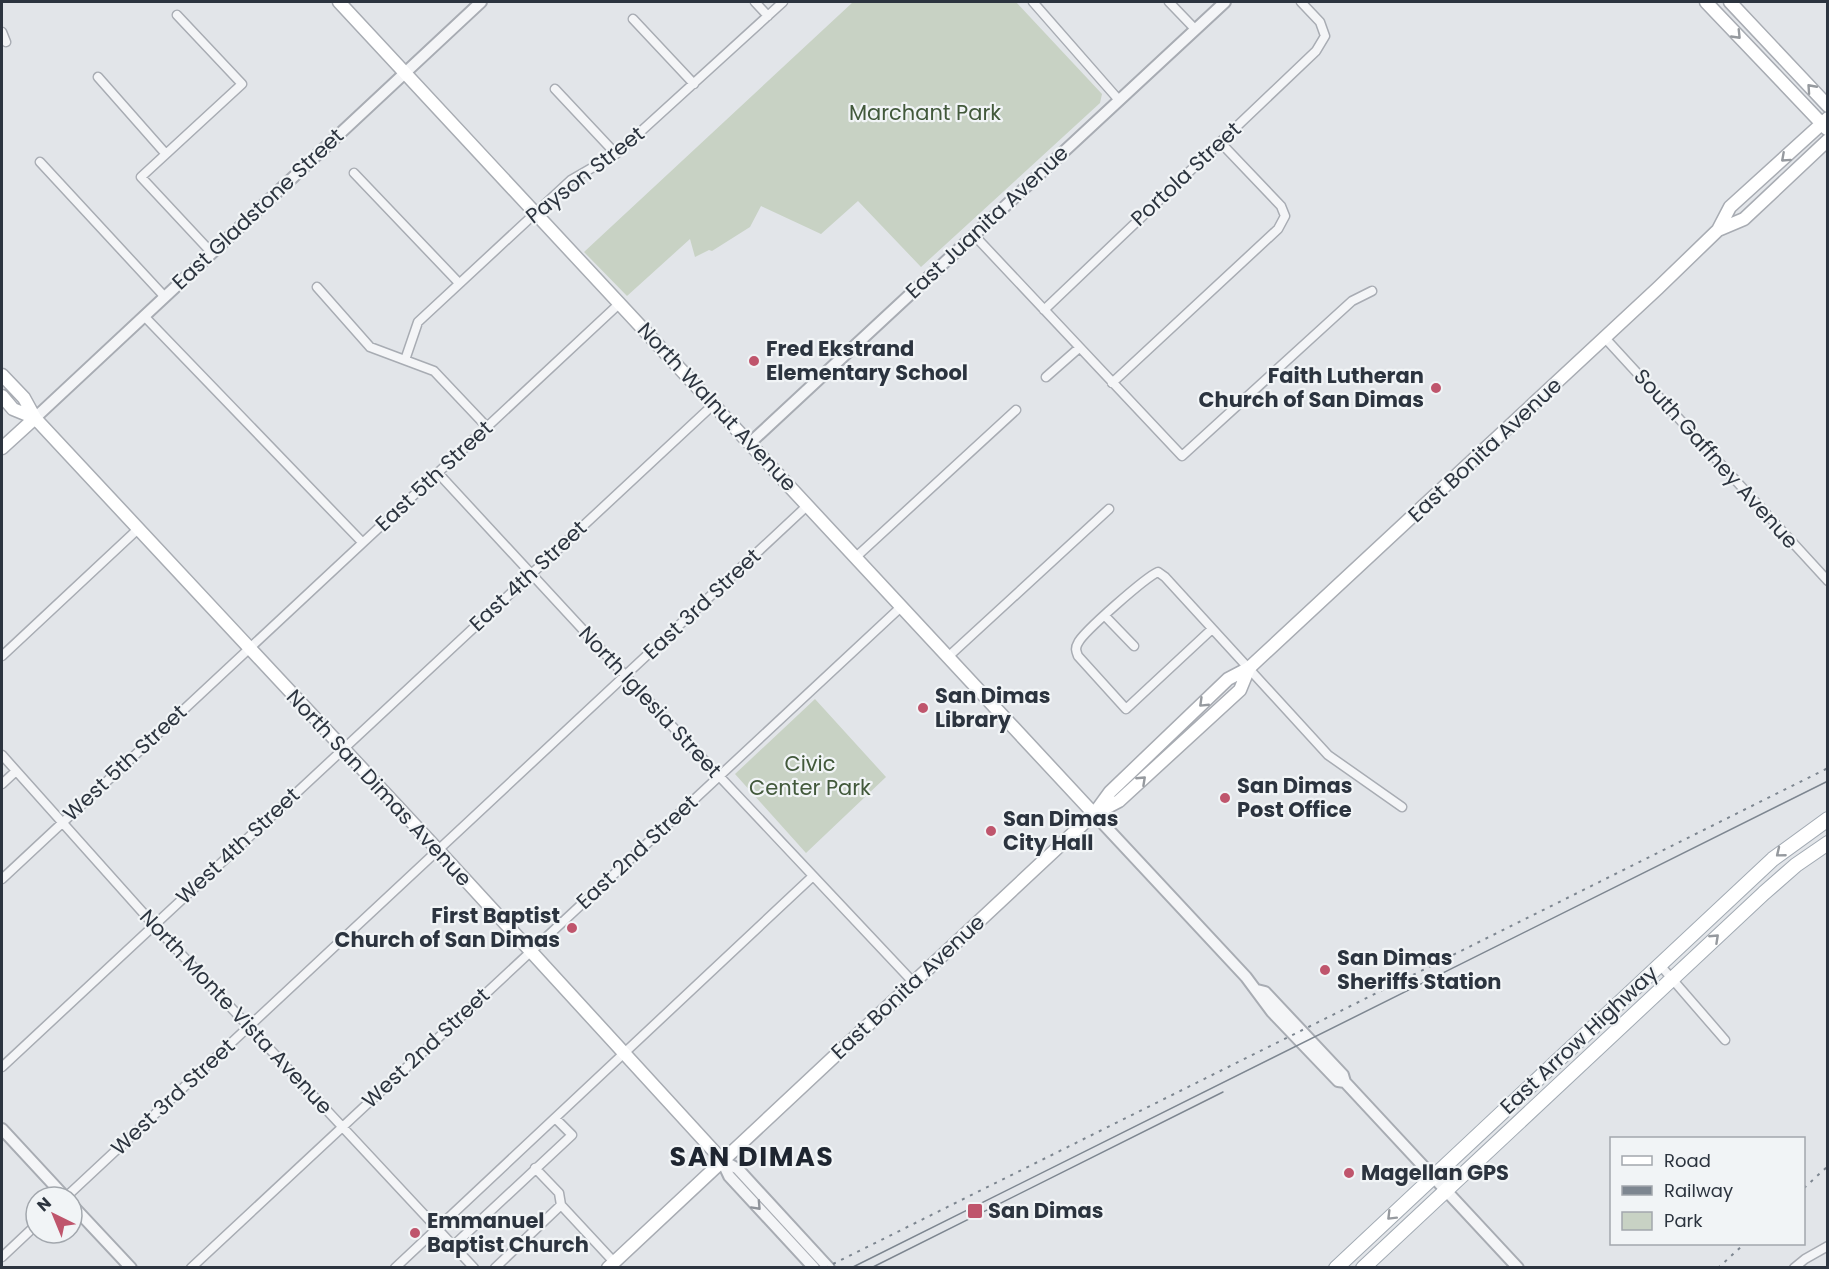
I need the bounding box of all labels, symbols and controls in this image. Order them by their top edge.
one-way arrow [1730,28,1741,39]
one-way arrow [1807,84,1818,95]
park label: Marchant Park [849,98,1001,127]
street label: Portola Street [1124,115,1247,232]
street label: Payson Street [519,119,650,230]
street label: East Gladstone Street [166,121,350,296]
street label: East Juanita Avenue [899,138,1074,305]
one-way arrow [1781,151,1791,162]
street label: North Walnut Avenue [631,316,804,498]
place label: Fred Ekstrand Elementary School [766,334,968,387]
marker: Fred Ekstrand Elementary School [747,354,761,368]
place label: Faith Lutheran Church of San Dimas [1199,361,1424,414]
street label: South Gaffney Avenue [1628,362,1805,555]
street label: East Bonita Avenue [1401,371,1568,529]
marker: Faith Lutheran Church of San Dimas [1429,381,1443,395]
street label: East 5th Street [369,414,499,538]
street label: East 4th Street [463,514,593,638]
street label: East 3rd Street [637,542,767,666]
street label: North Iglesia Street [572,619,728,784]
place label: San Dimas Library [935,681,1050,734]
street label: North San Dimas Avenue [280,683,478,892]
one-way arrow [1200,695,1211,706]
street label: West 5th Street [57,698,193,827]
marker: San Dimas Library [916,701,930,715]
park label: Civic Center Park [749,749,871,802]
place label: San Dimas Post Office [1237,771,1352,824]
one-way arrow [1135,776,1145,787]
street label: West 4th Street [170,781,306,911]
street label: East 2nd Street [570,788,704,915]
marker: San Dimas Post Office [1218,791,1232,805]
place label: San Dimas City Hall [1003,804,1118,857]
marker: San Dimas City Hall [984,824,998,838]
one-way arrow [1776,846,1787,857]
place label: First Baptist Church of San Dimas [335,901,560,954]
street label: North Monte Vista Avenue [133,903,339,1120]
street label: East Bonita Avenue [824,908,991,1066]
marker: First Baptist Church of San Dimas [565,921,579,935]
one-way arrow [1708,935,1719,946]
place label: San Dimas Sheriffs Station [1337,943,1501,996]
street label: East Arrow Highway [1493,959,1664,1120]
marker: San Dimas Sheriffs Station [1318,963,1332,977]
street label: West 2nd Street [356,981,496,1114]
street label: West 3rd Street [105,1032,241,1162]
legend [1610,1137,1805,1245]
district label: SAN DIMAS [670,1138,834,1175]
text: Road [1664,1148,1711,1173]
place label: Magellan GPS [1361,1158,1509,1187]
marker: Magellan GPS [1342,1166,1356,1180]
text: Railway [1664,1178,1733,1203]
north arrow [24,1185,84,1245]
text: N [32,1192,56,1217]
place label: San Dimas [988,1196,1103,1225]
one-way arrow [750,1200,761,1210]
marker: San Dimas [966,1202,984,1220]
place label: Emmanuel Baptist Church [427,1206,589,1259]
text: Park [1664,1208,1703,1233]
one-way arrow [1387,1209,1398,1220]
marker: Emmanuel Baptist Church [408,1226,422,1240]

